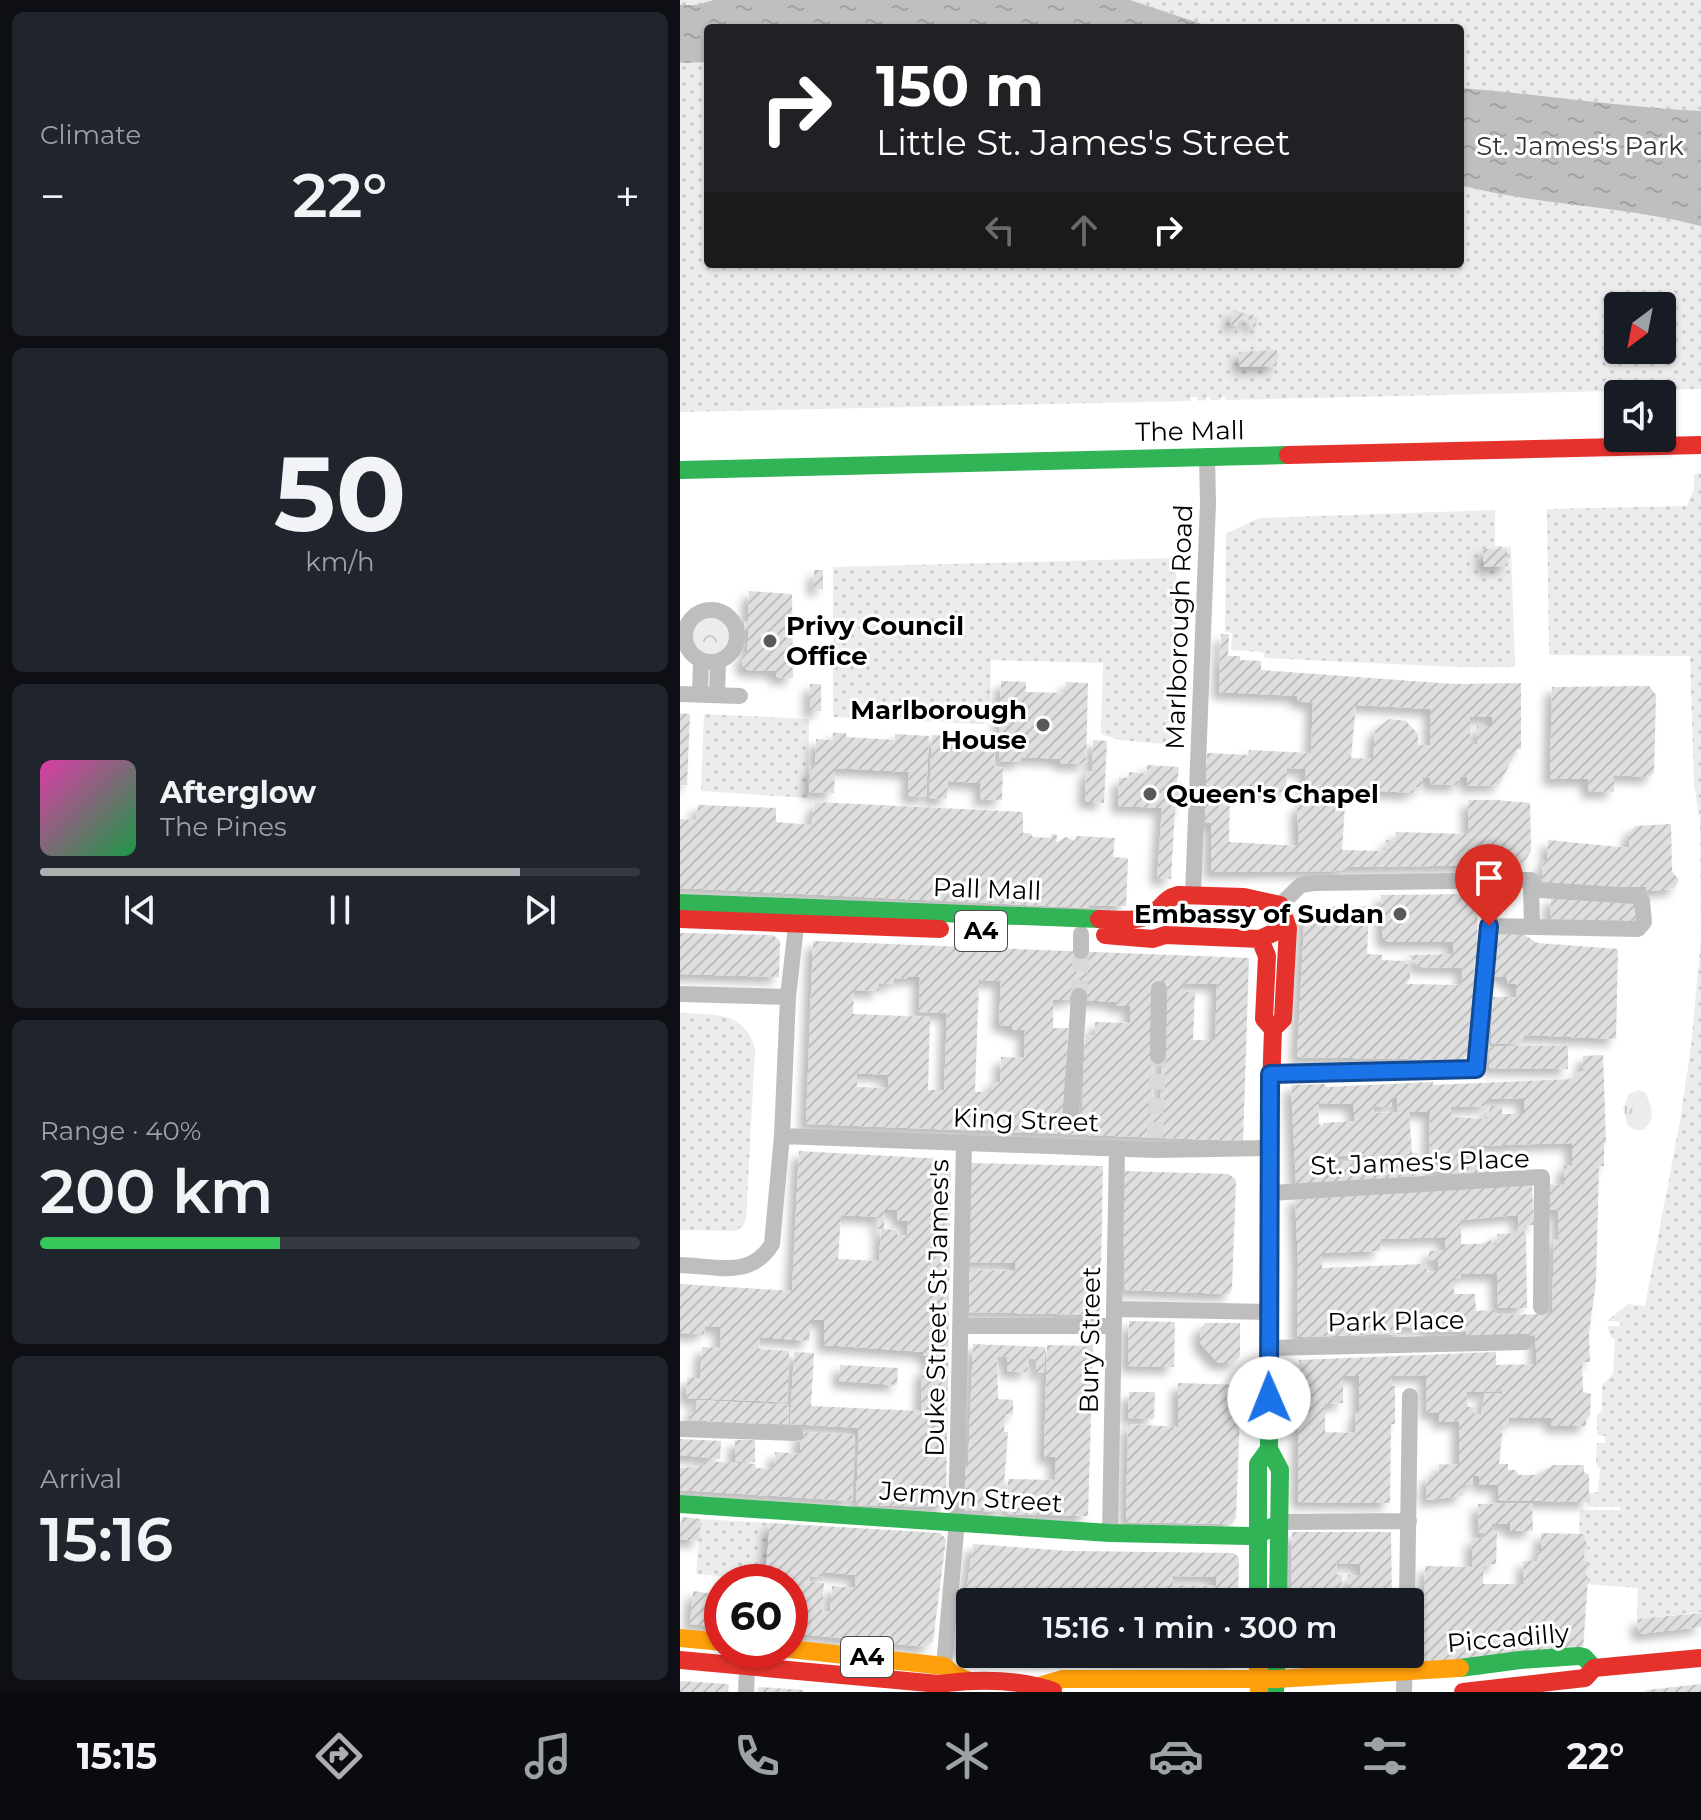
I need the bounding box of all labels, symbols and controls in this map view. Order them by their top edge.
text: 150 m [876,52,1044,120]
icon: right [744,56,848,160]
text: Climate [40,119,141,151]
text: Little St. James's Street [876,120,1290,164]
park label: St. James's Park [1476,130,1684,162]
text: 22° [293,159,387,232]
text: − [40,169,65,223]
text: + [615,169,640,223]
icon: left [978,208,1022,252]
icon: ahead [1062,208,1106,252]
icon: right [1146,208,1190,252]
north arrow [1604,292,1676,364]
map controls [1604,292,1676,452]
button: sound [1604,380,1676,452]
street label: The Mall [1135,414,1245,448]
text: 50 [274,430,406,557]
street label: Marlborough Road [1159,504,1199,750]
text: km/h [305,546,375,578]
place label: Privy Council Office [786,610,964,672]
marker: Privy Council Office [761,632,779,650]
place label: Marlborough House [850,694,1027,756]
marker: Marlborough House [1034,716,1052,734]
text: Afterglow [160,774,316,811]
place label: Queen's Chapel [1166,778,1379,810]
marker: Queen's Chapel [1141,785,1159,803]
text: The Pines [160,811,287,843]
pin [1455,844,1523,926]
icon: arrive [1467,856,1511,900]
street label: Pall Mall [932,871,1042,907]
icon: previous [118,888,162,932]
icon: pause [318,888,362,932]
icon: next [518,888,562,932]
place label: Embassy of Sudan [1134,898,1384,930]
marker: Embassy of Sudan [1391,905,1409,923]
road number: A4 [955,911,1007,951]
street label: King Street [952,1101,1100,1139]
text: Range · 40% [40,1115,201,1147]
street label: St. James's Place [1310,1142,1530,1182]
text: 200 km [40,1155,273,1228]
street label: Duke Street St James's [918,1159,956,1457]
street label: Bury Street [1073,1266,1107,1414]
street label: Park Place [1327,1304,1465,1338]
position arrow [1227,1356,1311,1440]
text: Arrival [40,1463,122,1495]
street label: Jermyn Street [878,1475,1063,1519]
text: 15:16 [40,1503,173,1576]
speed limit sign: 60 [704,1564,808,1668]
text: 15:16 · 1 min · 300 m [1043,1609,1337,1646]
street label: Piccadilly [1446,1617,1571,1659]
road number: A4 [841,1637,893,1677]
icon: directions [311,1728,367,1784]
icon: music [520,1728,576,1784]
icon: phone [729,1728,785,1784]
icon: climate [939,1728,995,1784]
icon: car [1148,1728,1204,1784]
icon: filters [1357,1728,1413,1784]
text: 15:15 [77,1734,157,1778]
text: 22° [1567,1734,1624,1778]

